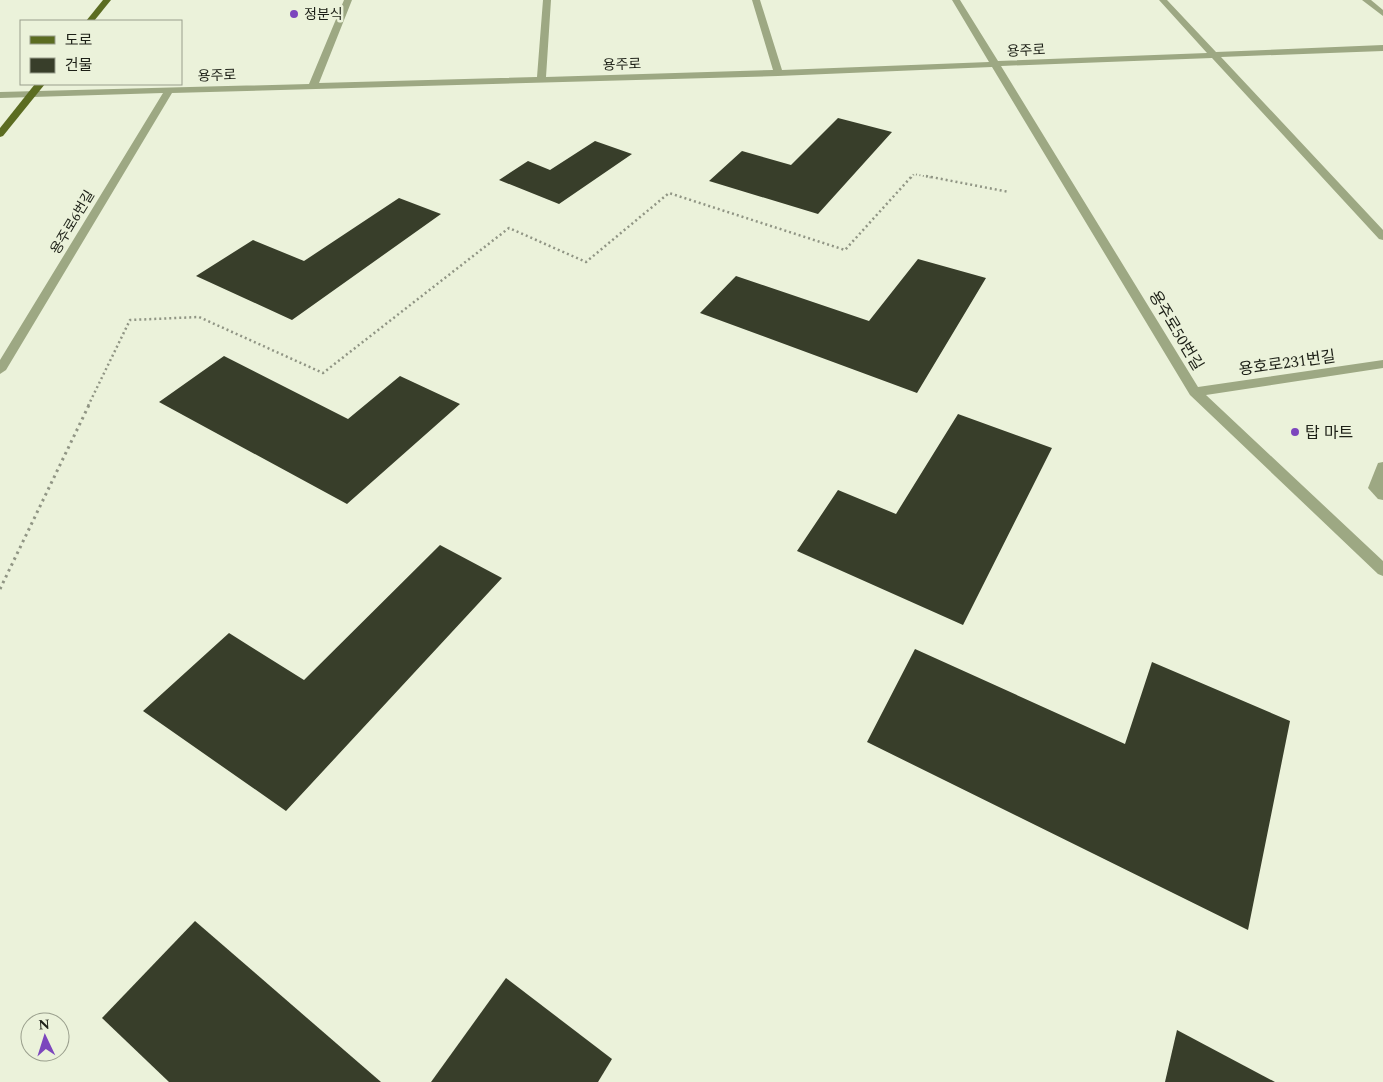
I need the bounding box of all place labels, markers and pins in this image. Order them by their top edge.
place label: 정분식 [304,4,343,25]
marker: 정분식 [288,8,300,20]
place label: 탑 마트 [1305,421,1353,445]
marker: 탑 마트 [1289,426,1301,438]

